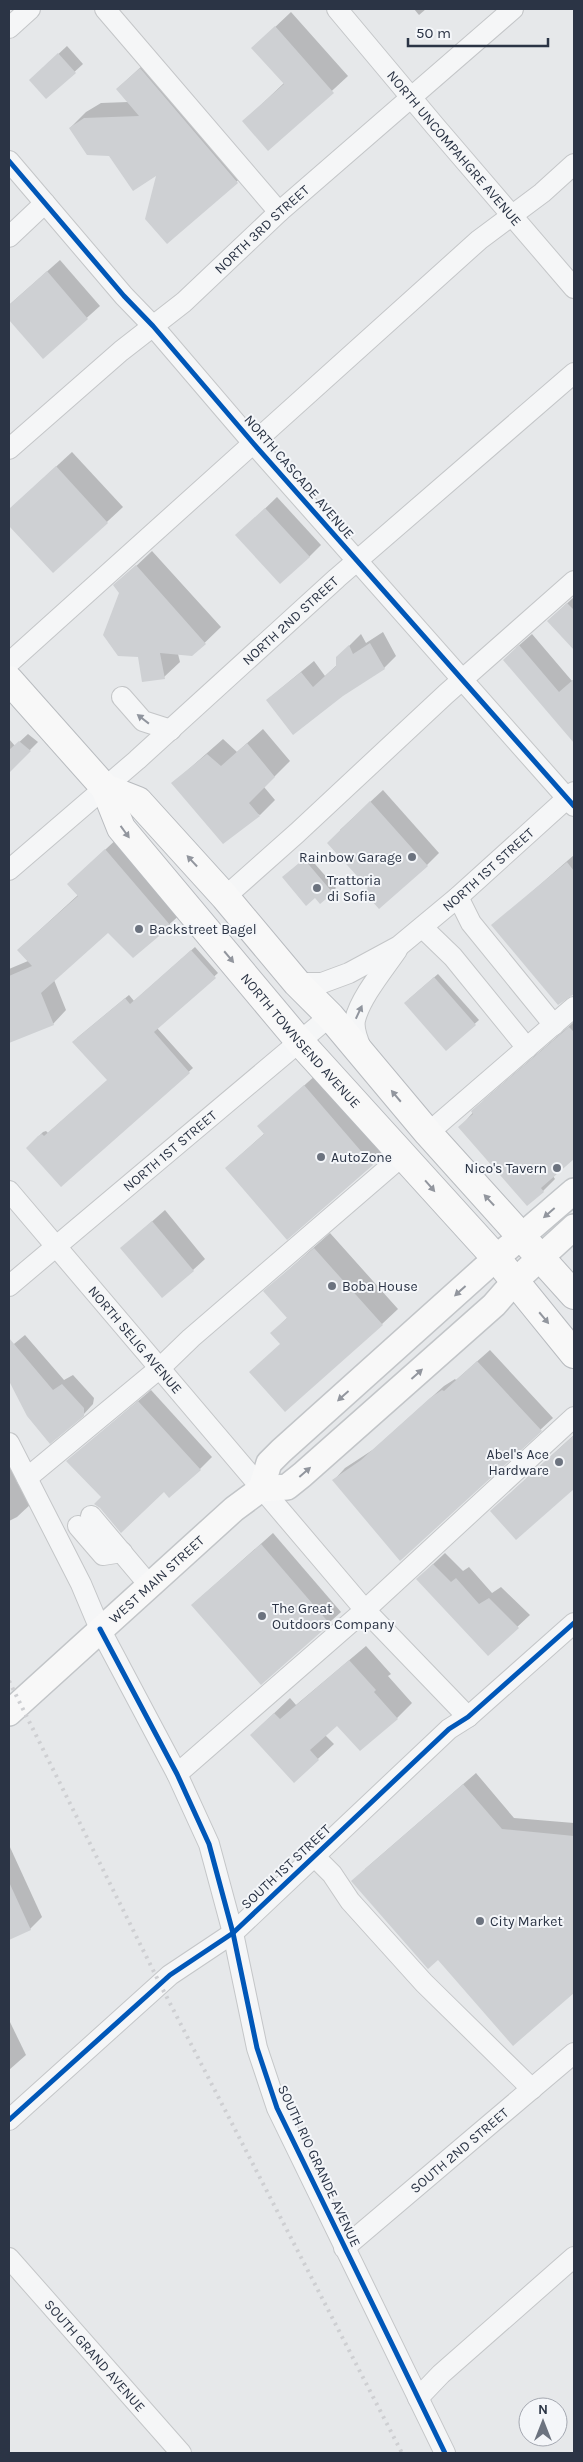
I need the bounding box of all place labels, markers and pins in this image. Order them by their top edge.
place label: Rainbow Garage [299,849,402,866]
marker: Rainbow Garage [406,851,418,863]
place label: Trattoria di Sofia [327,872,381,905]
marker: Trattoria di Sofia [311,882,323,894]
place label: Backstreet Bagel [149,921,257,938]
marker: Backstreet Bagel [133,923,145,935]
place label: AutoZone [331,1149,392,1166]
marker: AutoZone [315,1151,327,1163]
place label: Nico's Tavern [465,1160,547,1177]
marker: Nico's Tavern [551,1162,563,1174]
place label: Boba House [342,1278,418,1295]
marker: Boba House [326,1280,338,1292]
place label: Abel's Ace Hardware [487,1446,549,1479]
marker: Abel's Ace Hardware [553,1456,565,1468]
place label: The Great Outdoors Company [272,1600,395,1633]
marker: The Great Outdoors Company [256,1610,268,1622]
place label: City Market [490,1913,563,1930]
marker: City Market [474,1915,486,1927]

